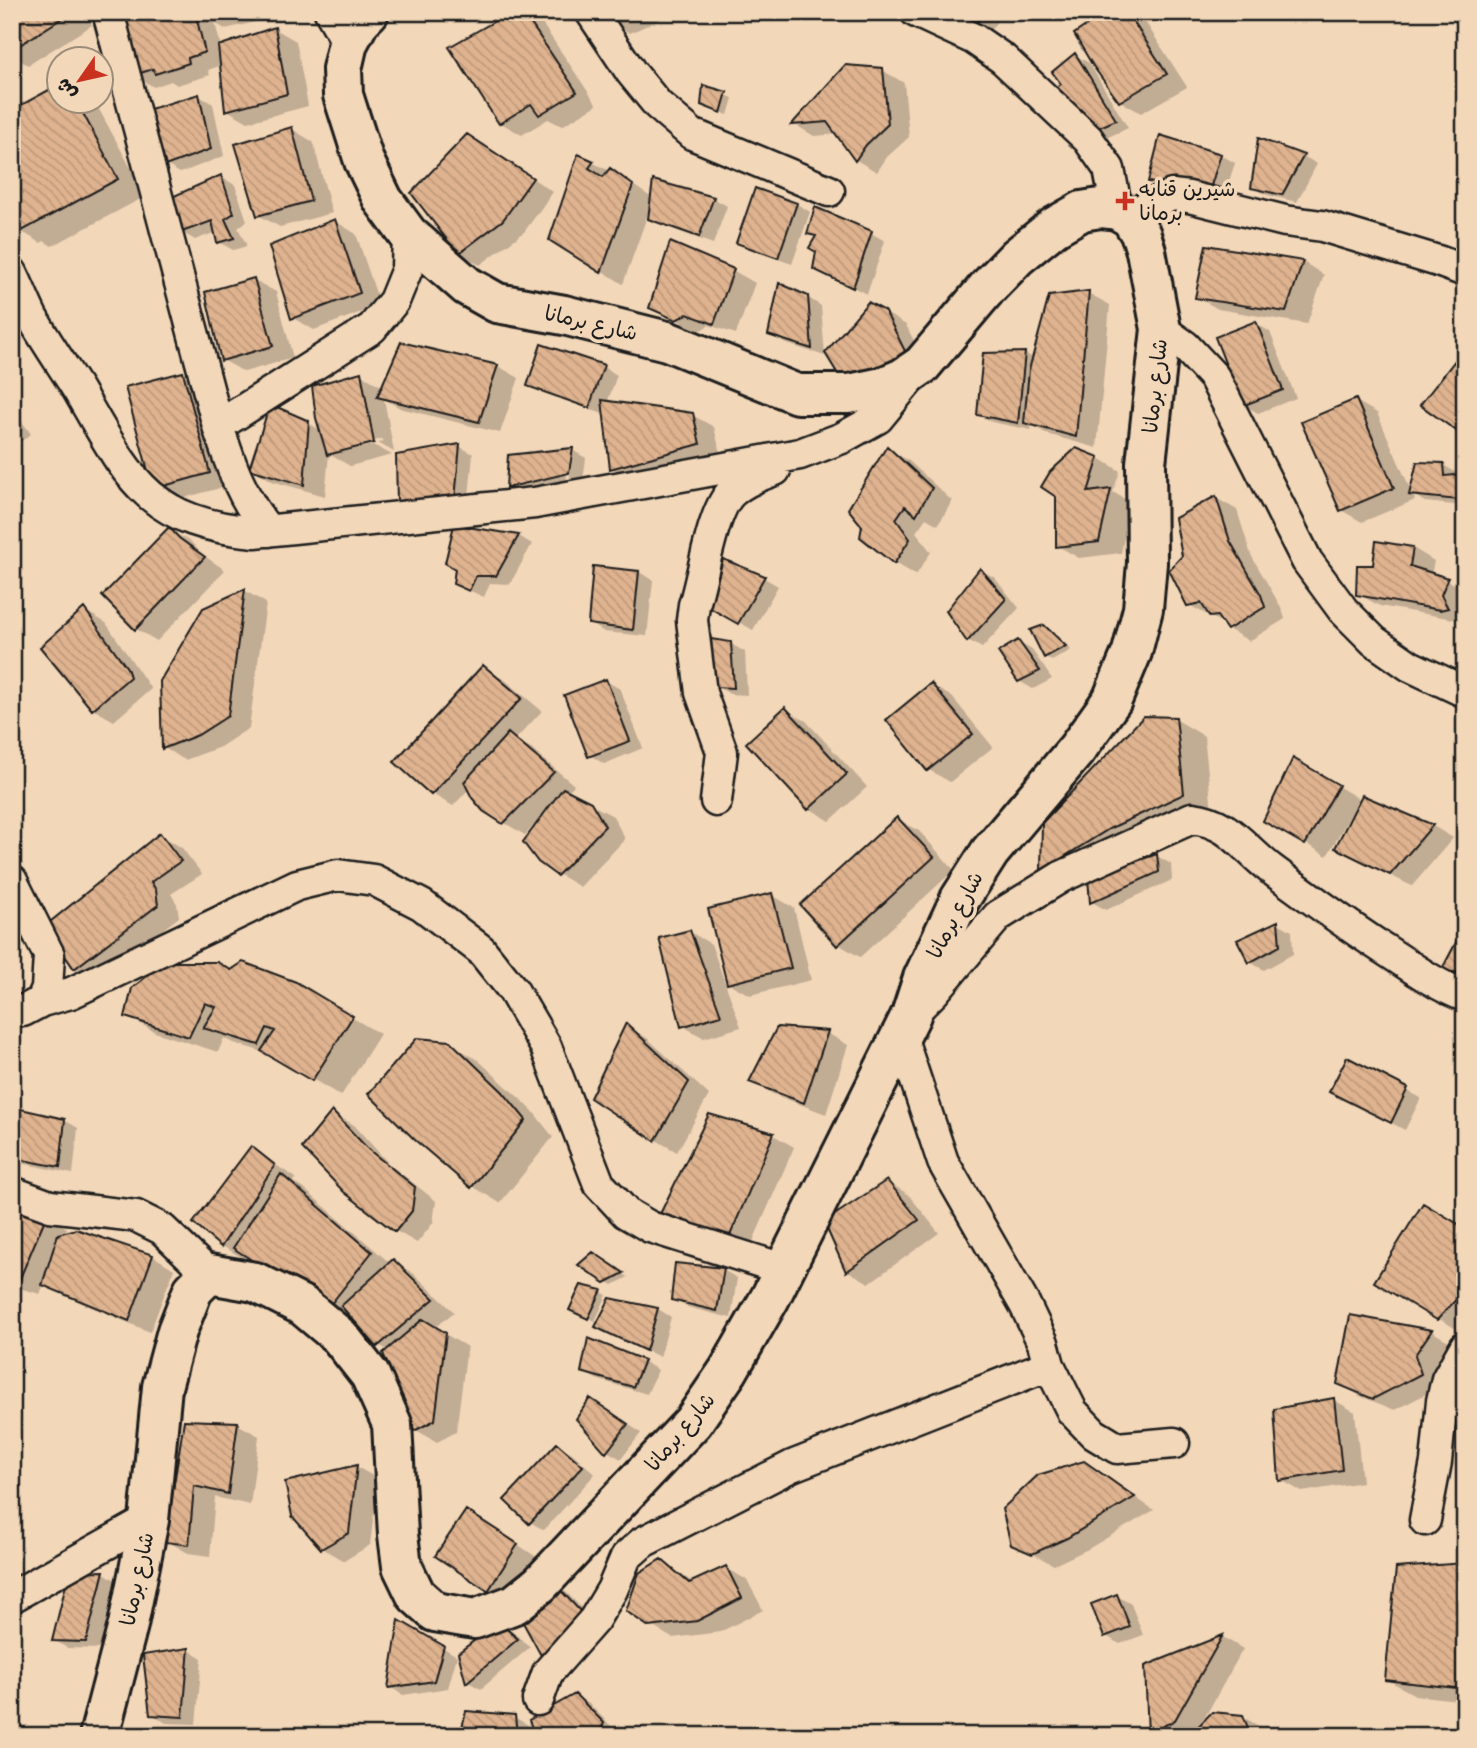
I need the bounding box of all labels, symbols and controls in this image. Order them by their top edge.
north arrow [46,46,116,116]
text: ش [52,73,83,104]
place label: شيرين قنابه برمانا [1139,177,1235,226]
marker: شيرين قنابه برمانا [1117,193,1133,209]
street label: شارع برمانا [541,301,640,348]
street label: شارع برمانا [1138,338,1175,435]
street label: شارع برمانا [922,867,991,964]
street label: شارع برمانا [640,1388,722,1478]
street label: شارع برمانا [115,1530,162,1629]

